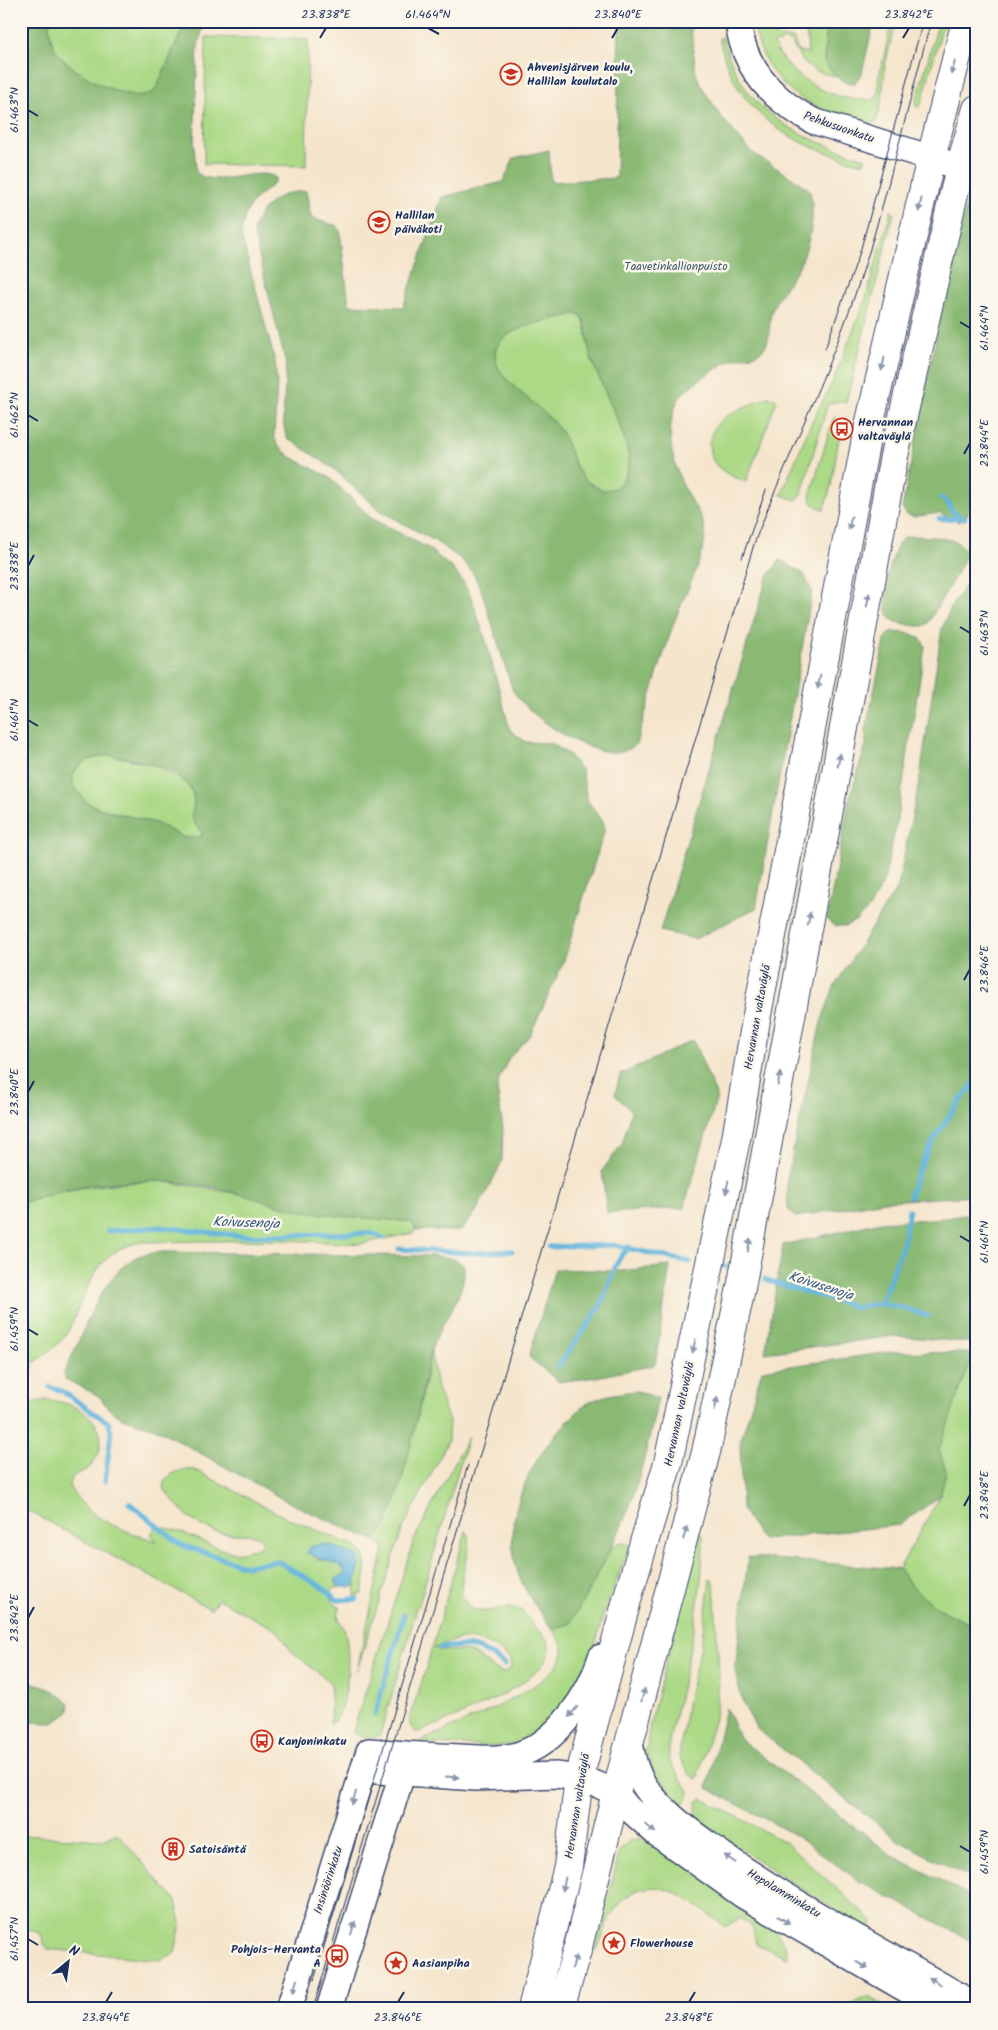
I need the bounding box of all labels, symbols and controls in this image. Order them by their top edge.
text: 23.838°E [301,5,352,24]
text: 61.464°N [405,5,451,24]
text: 23.840°E [594,5,643,24]
text: 23.842°E [885,5,934,24]
place label: Ahvenisjärven koulu, Hallilan koulutalo [527,58,633,91]
one-way arrow [948,61,956,76]
school or university icon: Ahvenisjärven koulu, Hallilan koulutalo [499,62,523,86]
text: 61.463°N [5,87,24,133]
street label: Pehkusuonkatu [801,106,877,149]
one-way arrow [916,198,924,213]
place label: Hallilan päiväkoti [394,206,443,239]
school or university icon: Hallilan päiväkoti [367,210,391,234]
park label: Taavetinkallionpuisto [624,257,728,276]
text: 61.464°N [975,305,994,351]
one-way arrow [879,356,887,371]
text: 61.462°N [5,392,24,438]
place label: Hervannan valtaväylä [858,413,914,446]
bus stop icon: Hervannan valtaväylä [830,417,854,441]
text: 23.844°E [975,418,994,467]
one-way arrow [845,515,853,531]
text: 23.838°E [5,540,24,591]
one-way arrow [865,592,873,608]
text: 61.463°N [975,610,994,656]
one-way arrow [815,675,823,691]
text: 61.461°N [5,699,24,741]
one-way arrow [835,751,843,767]
one-way arrow [805,911,813,927]
text: 23.846°E [975,944,994,993]
street label: Hervannan valtaväylä [739,962,776,1071]
text: 23.840°E [5,1067,24,1116]
one-way arrow [776,1071,784,1087]
one-way arrow [722,1179,730,1195]
water label: Koivusenoja [212,1211,281,1235]
text: 61.461°N [975,1221,994,1263]
one-way arrow [745,1236,753,1252]
water label: Koivusenoja [786,1265,857,1307]
text: 61.459°N [5,1307,24,1351]
one-way arrow [689,1338,697,1354]
street label: Hervannan valtaväylä [659,1359,700,1468]
one-way arrow [712,1396,720,1412]
text: 23.848°E [975,1470,994,1519]
one-way arrow [681,1525,689,1540]
text: 23.842°E [5,1593,24,1642]
one-way arrow [639,1688,647,1703]
one-way arrow [567,1705,578,1718]
bus stop icon: Kanjoninkatu [250,1729,274,1753]
place label: Kanjoninkatu [278,1732,346,1751]
street label: Hervannan valtaväylä [560,1751,595,1860]
one-way arrow [444,1773,460,1781]
one-way arrow [350,1791,358,1806]
one-way arrow [644,1822,656,1834]
text: 61.459°N [975,1830,994,1874]
building icon: Satoisäntä [161,1837,185,1861]
place label: Satoisäntä [189,1840,247,1859]
street label: Insinöörinkatu [309,1844,348,1916]
one-way arrow [723,1854,736,1864]
street label: Hepolamminkatu [743,1864,824,1923]
one-way arrow [560,1877,568,1892]
one-way arrow [777,1915,790,1924]
text: 61.457°N [5,1917,24,1961]
one-way arrow [350,1921,358,1936]
place icon: Flowerhouse [602,1931,626,1955]
place label: Flowerhouse [630,1934,694,1953]
north arrow [42,1938,92,1988]
text: N [65,1940,83,1963]
place label: Pohjois-Hervanta A [231,1940,321,1973]
bus stop icon: Pohjois-Hervanta A [325,1944,349,1968]
place icon: Aasianpiha [384,1951,408,1975]
place label: Aasianpiha [412,1954,470,1973]
one-way arrow [570,1954,578,1969]
one-way arrow [856,1961,869,1970]
one-way arrow [928,1977,941,1986]
one-way arrow [291,1979,299,1994]
text: 23.844°E [82,2008,131,2027]
text: 23.846°E [374,2008,423,2027]
text: 23.848°E [665,2008,714,2027]

